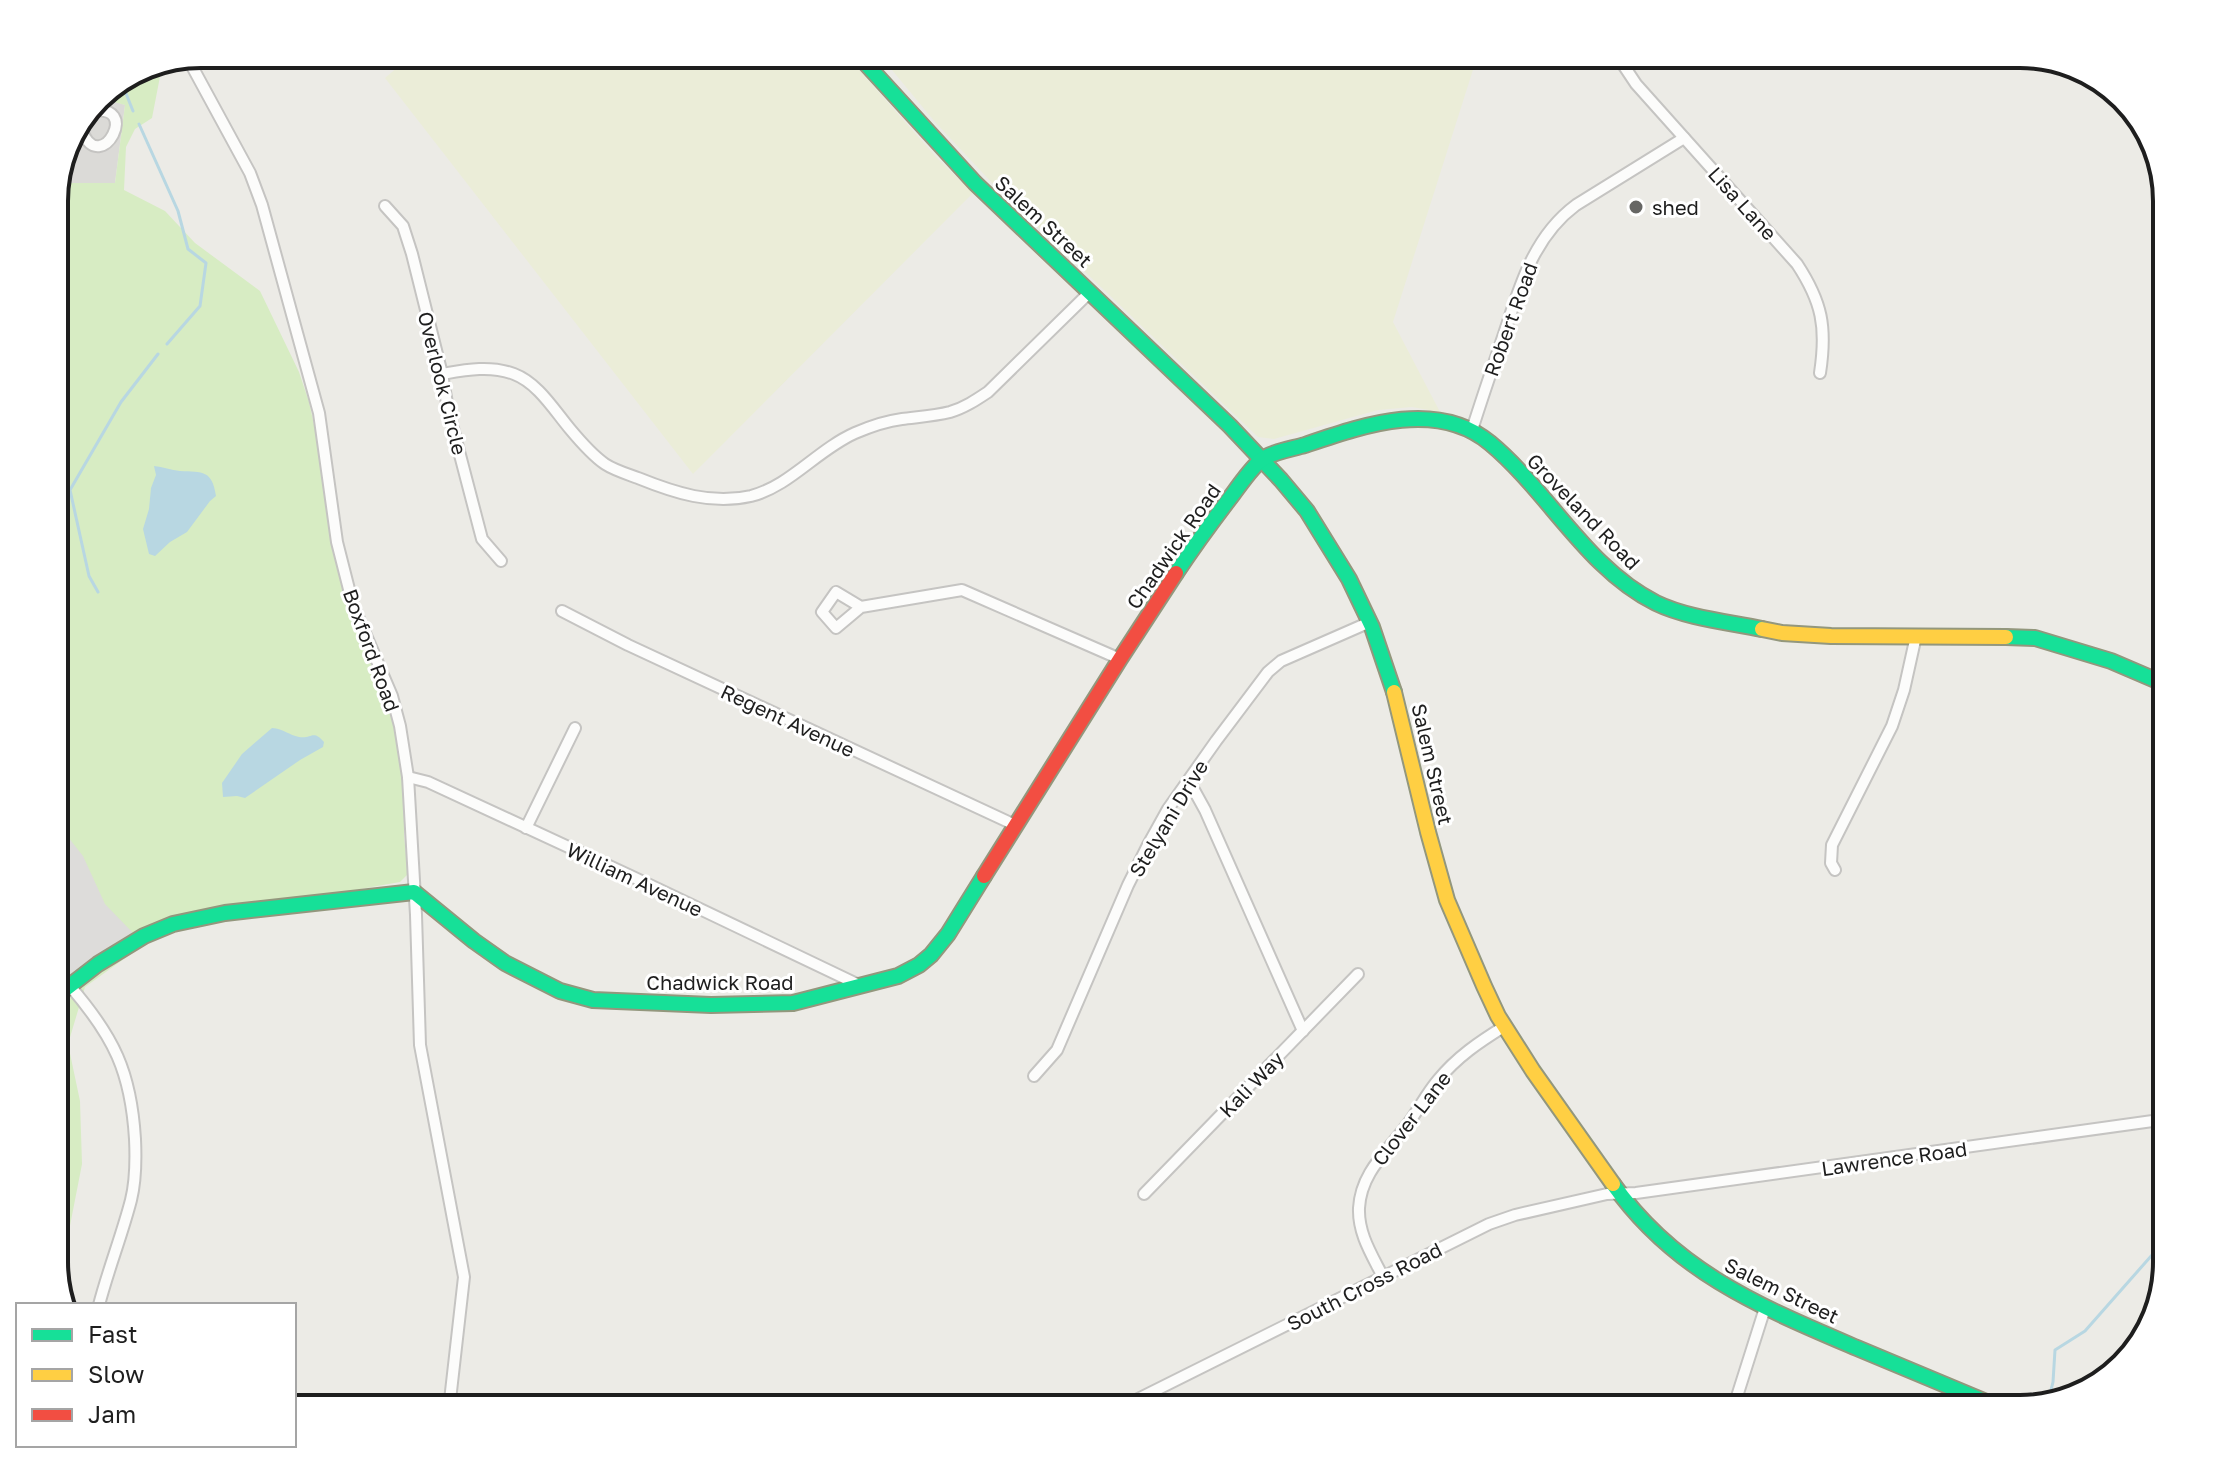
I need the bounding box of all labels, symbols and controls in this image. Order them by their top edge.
street label: Lisa Lane [1704,161,1782,245]
street label: Salem Street [991,170,1097,272]
place label: shed [1652,195,1699,219]
marker: shed [1627,198,1645,216]
street label: Robert Road [1478,259,1542,379]
street label: Overlook Circle [414,309,472,457]
street label: Groveland Road [1523,448,1645,574]
street label: Chadwick Road [1121,479,1225,613]
street label: Boxford Road [339,585,405,715]
street label: Regent Avenue [717,679,859,761]
street label: Salem Street [1407,701,1459,827]
street label: Stelyani Drive [1124,755,1212,881]
street label: William Avenue [563,837,707,921]
street label: Chadwick Road [646,970,794,994]
street label: Kali Way [1214,1046,1288,1122]
street label: Clover Lane [1367,1066,1455,1170]
street label: Lawrence Road [1820,1136,1968,1180]
street label: South Cross Road [1283,1237,1445,1335]
street label: Salem Street [1721,1252,1843,1328]
legend [16,1303,296,1447]
text: Fast [88,1319,138,1348]
text: Slow [88,1359,144,1388]
text: Jam [88,1399,136,1428]

